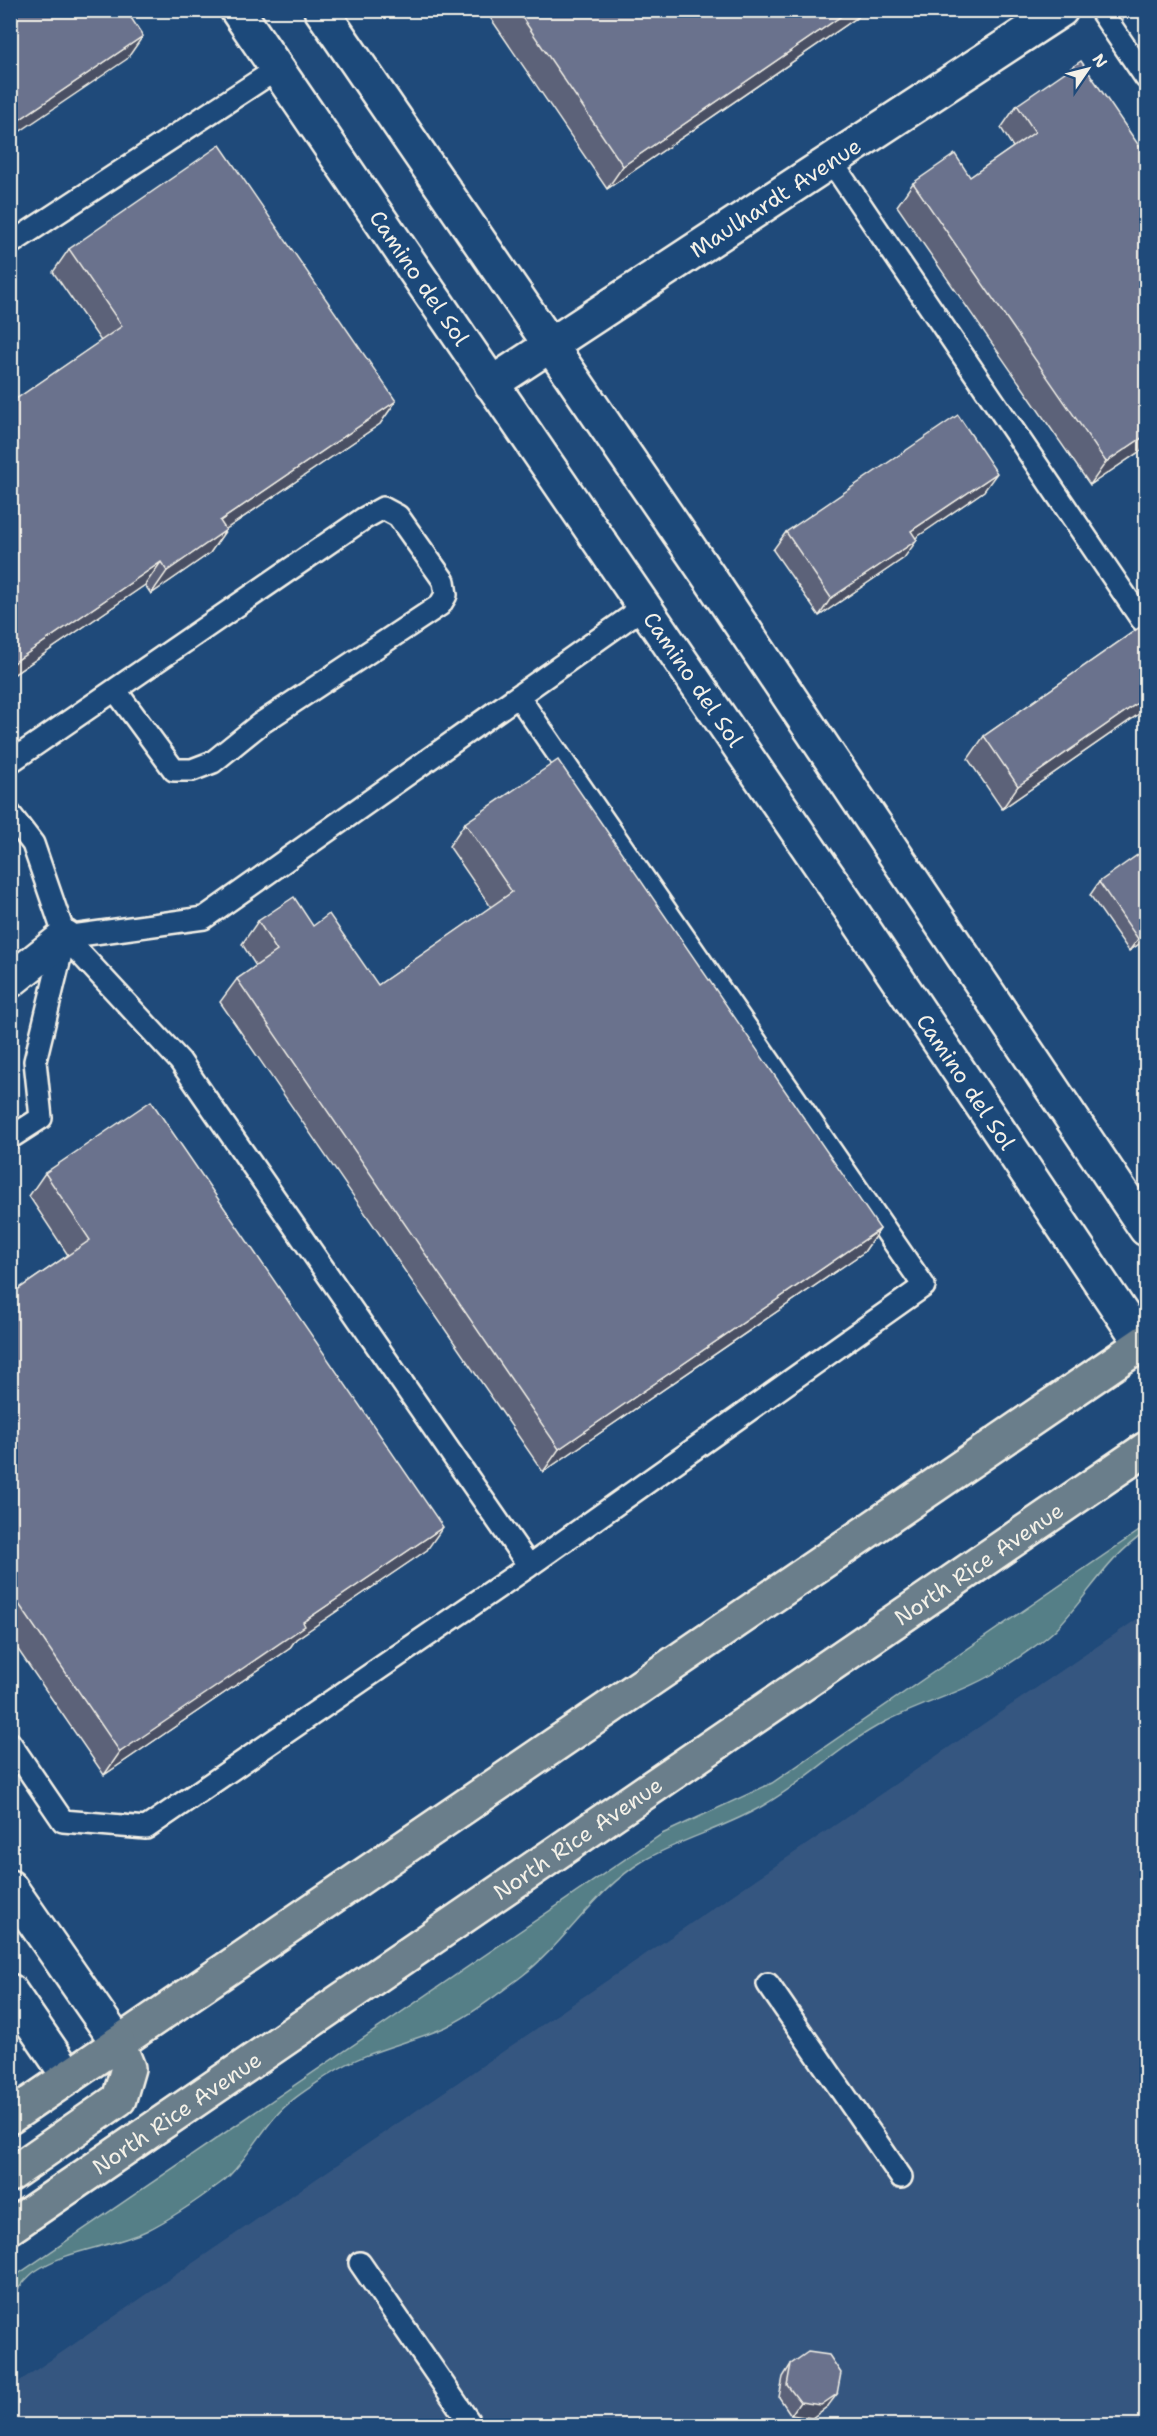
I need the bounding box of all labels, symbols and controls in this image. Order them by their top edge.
north arrow [1058,39,1118,99]
text: N [1088,49,1112,72]
street label: Maulhardt Avenue [684,131,867,265]
street label: Camino del Sol [363,205,476,352]
street label: Camino del Sol [637,606,750,753]
street label: Camino del Sol [910,1008,1022,1156]
street label: North Rice Avenue [889,1496,1069,1632]
street label: North Rice Avenue [488,1770,668,1907]
street label: North Rice Avenue [87,2045,267,2182]

